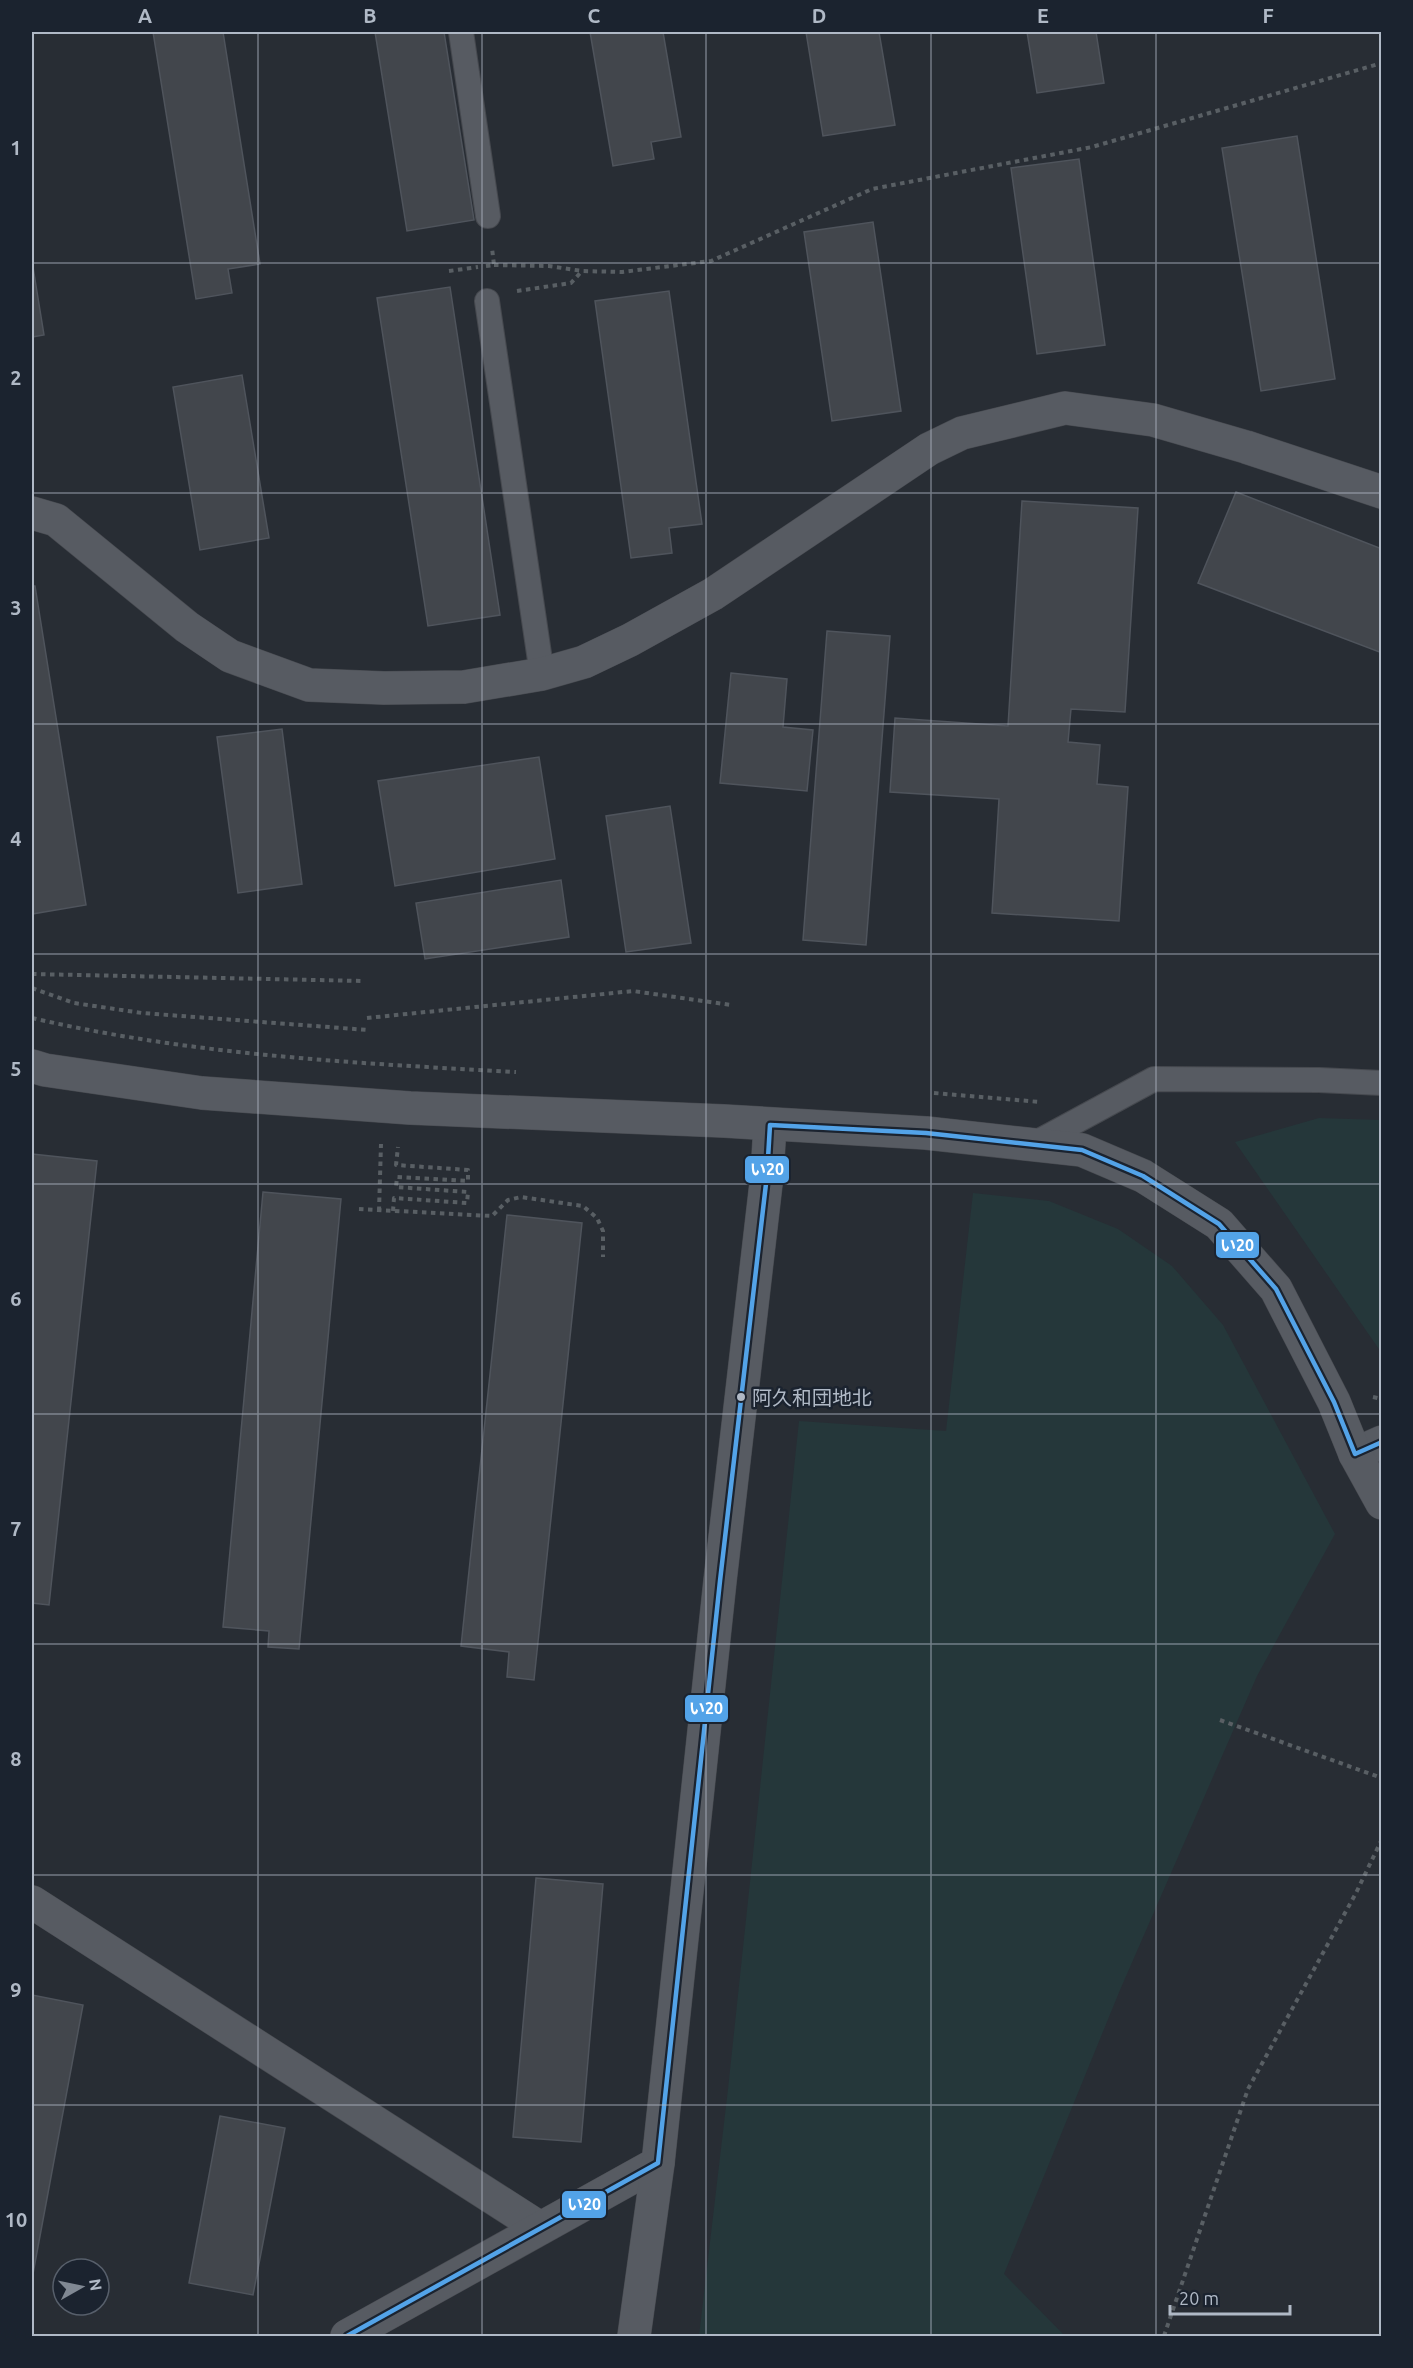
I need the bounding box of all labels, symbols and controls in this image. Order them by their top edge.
text: A [138,4,152,27]
text: B [363,4,377,27]
text: C [588,4,601,27]
text: D [812,4,826,27]
text: E [1037,4,1049,27]
text: F [1262,4,1274,27]
text: 1 [10,136,22,159]
text: 2 [10,366,22,389]
text: 3 [10,596,22,619]
text: 4 [10,827,22,850]
text: 5 [10,1057,22,1080]
line badge: い20 [744,1155,790,1184]
text: い20 [750,1160,784,1178]
line badge: い20 [1215,1231,1260,1259]
text: い20 [1220,1236,1254,1254]
text: 6 [10,1287,22,1310]
place label: 阿久和団地北 [752,1386,872,1409]
marker: 阿久和団地北 [735,1391,747,1403]
text: 7 [10,1517,22,1540]
line badge: い20 [684,1694,729,1723]
text: い20 [689,1699,723,1717]
text: 8 [10,1747,22,1770]
text: 9 [10,1978,22,2001]
line badge: い20 [561,2190,607,2219]
text: い20 [567,2195,601,2213]
text: 10 [5,2208,27,2231]
north arrow [51,2257,111,2317]
text: N [86,2277,106,2292]
scale bar [1170,2278,1290,2316]
text: 20 m [1179,2288,1219,2308]

